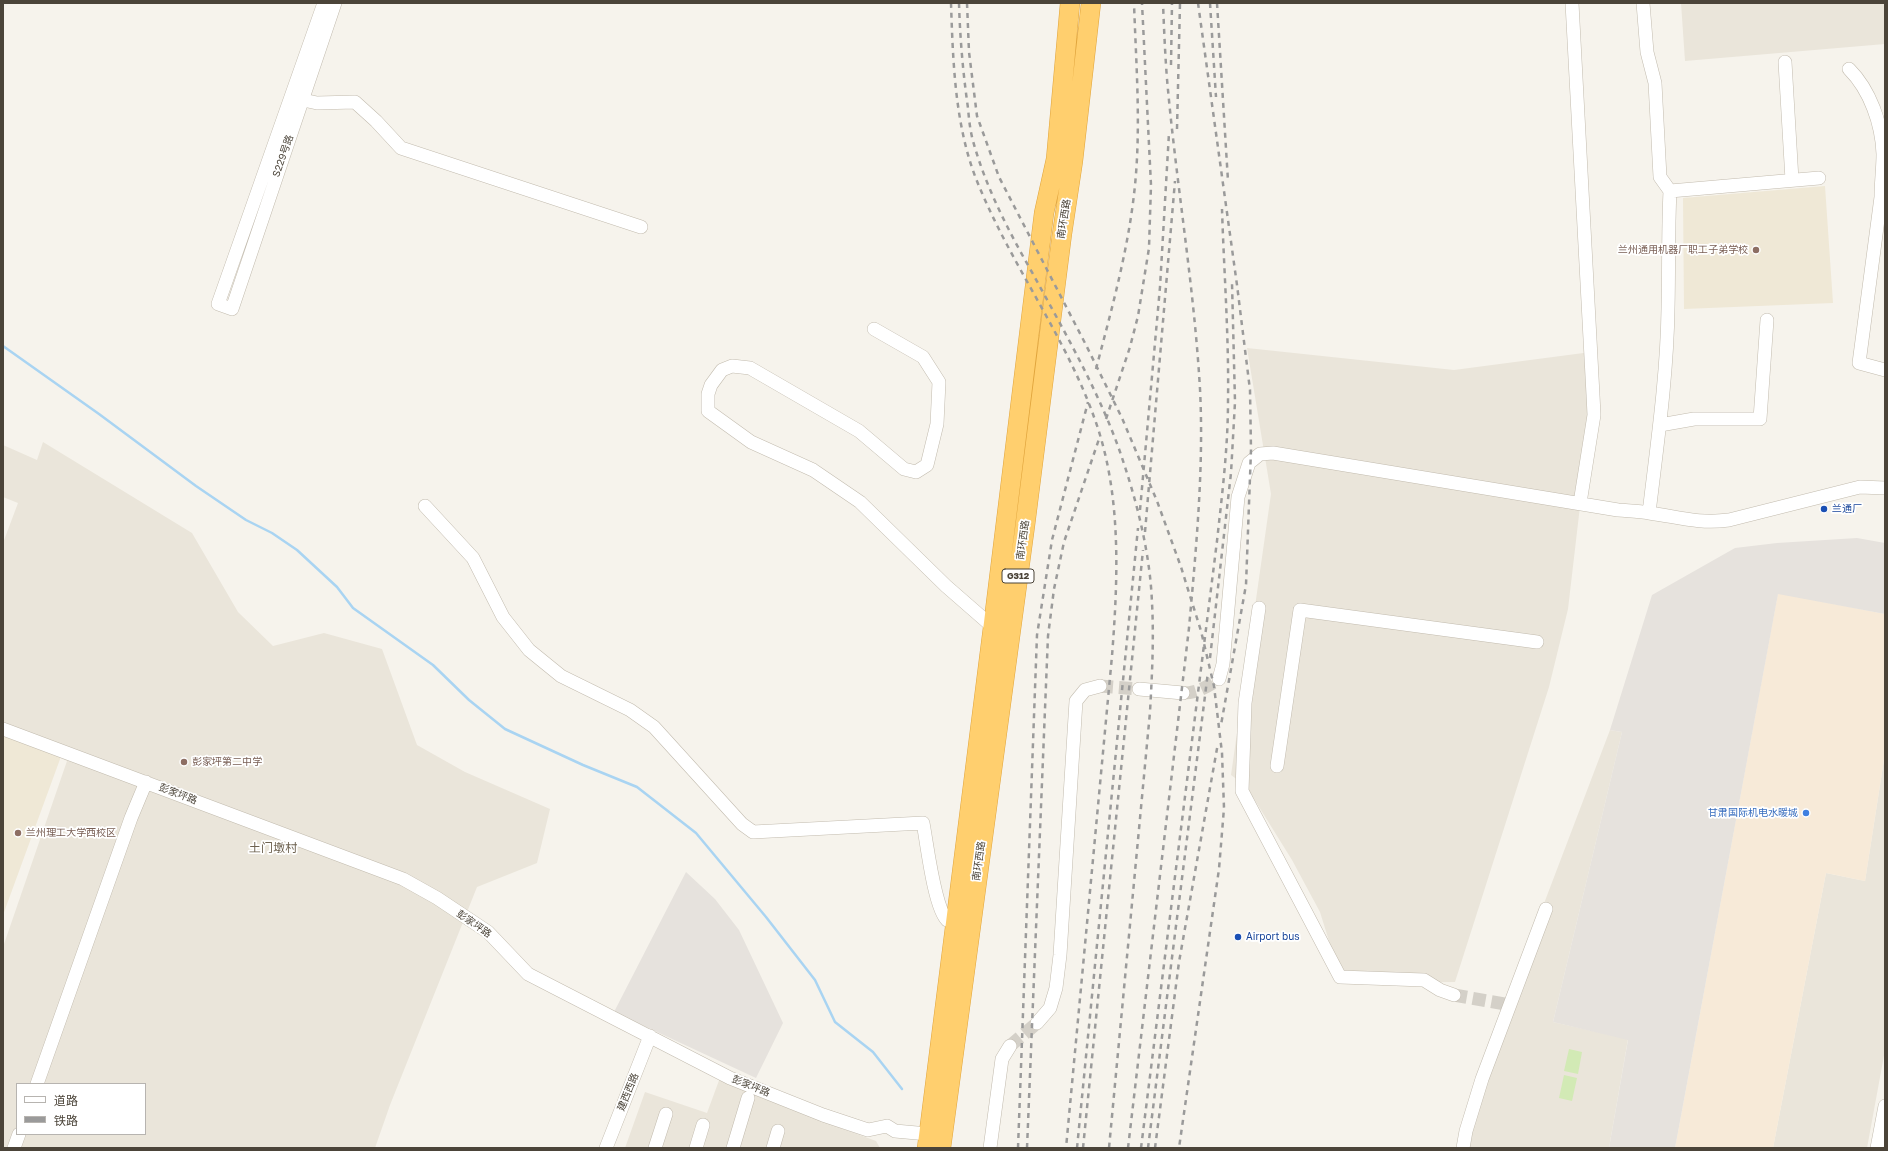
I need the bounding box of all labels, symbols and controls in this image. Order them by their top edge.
street label: S229号路 [270,133,296,179]
street label: 南环西路 [1055,198,1073,240]
place label: 兰州通用机器厂职工子弟学校 [1618,244,1748,256]
marker: 兰州通用机器厂职工子弟学校 [1751,245,1761,255]
place label: 兰通厂 [1832,503,1862,515]
marker: 兰通厂 [1819,504,1829,514]
street label: 南环西路 [1014,519,1032,561]
road number: G312 [1002,569,1034,583]
place label: 彭家坪第二中学 [192,756,262,768]
marker: 彭家坪第二中学 [179,757,189,767]
street label: 彭家坪路 [157,781,199,807]
place label: 甘肃国际机电水暖城 [1708,807,1798,819]
marker: 甘肃国际机电水暖城 [1801,808,1811,818]
place label: 兰州理工大学西校区 [26,827,116,839]
marker: 兰州理工大学西校区 [13,828,23,838]
street label: 南环西路 [970,840,988,882]
district label: 土门墩村 [249,841,297,855]
street label: 彭家坪路 [454,908,494,940]
place label: Airport bus [1246,931,1300,943]
marker: Airport bus [1233,932,1243,942]
street label: 建西西路 [615,1071,641,1113]
street label: 彭家坪路 [730,1073,772,1099]
legend [16,1083,146,1135]
text: 道路 [54,1093,78,1108]
text: 铁路 [54,1113,78,1128]

